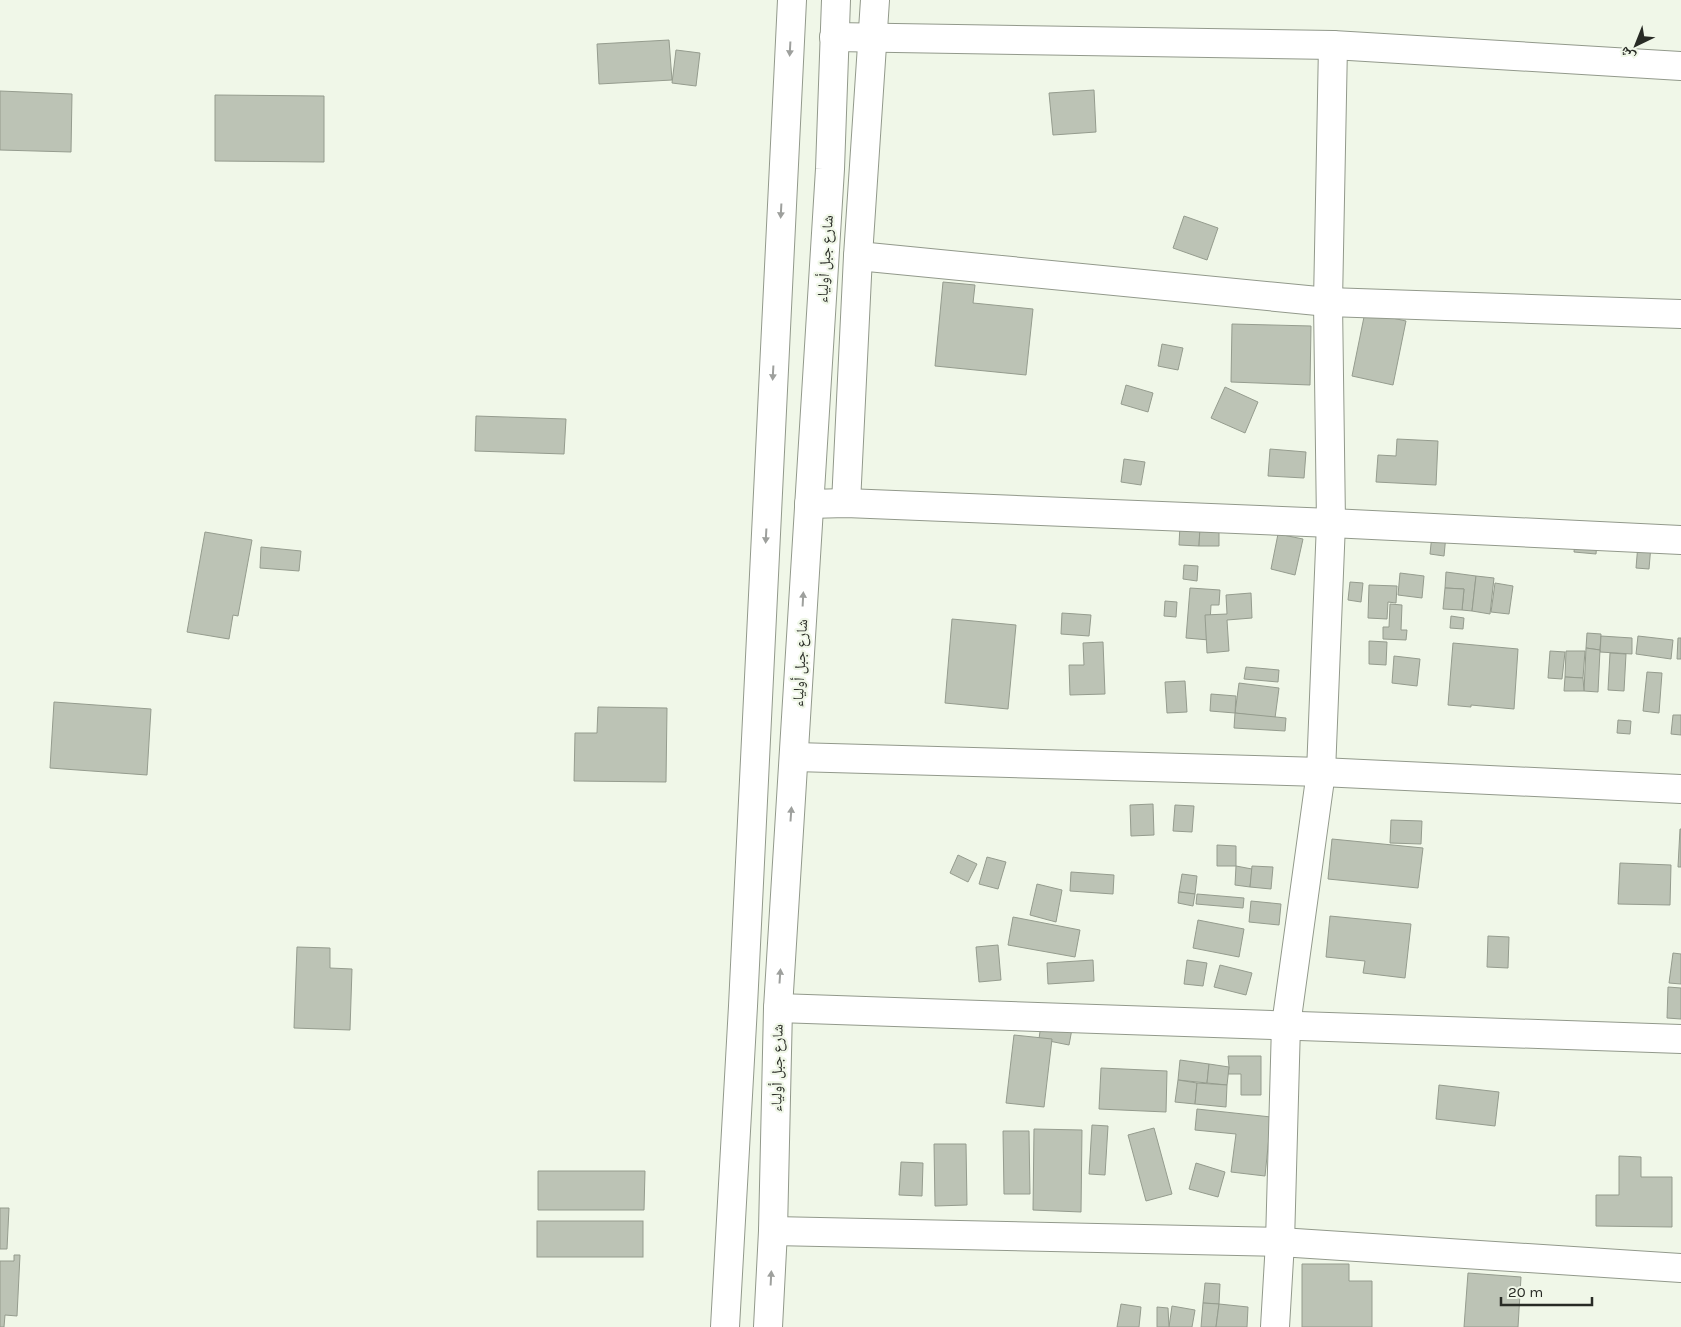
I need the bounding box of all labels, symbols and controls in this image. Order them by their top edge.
north arrow [1611,20,1661,70]
one-way arrow [785,41,793,57]
text: ش [1616,43,1639,65]
one-way arrow [777,203,785,219]
street label: شارع جبل أولياء [813,214,838,304]
one-way arrow [769,366,777,382]
one-way arrow [761,528,769,544]
one-way arrow [800,591,808,607]
street label: شارع جبل أولياء [789,618,812,707]
one-way arrow [787,806,795,822]
one-way arrow [776,968,784,984]
street label: شارع جبل أولياء [767,1024,788,1112]
one-way arrow [767,1270,775,1286]
scale bar [1501,1274,1592,1306]
text: 20 m [1508,1283,1543,1301]

